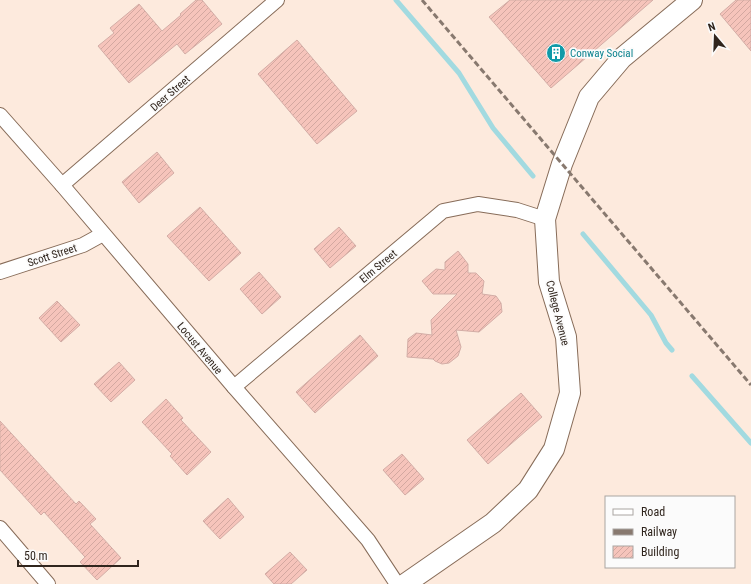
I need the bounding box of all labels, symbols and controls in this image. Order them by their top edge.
north arrow [695,16,735,56]
text: N [707,20,717,34]
building icon: Conway Social [545,42,567,64]
place label: Conway Social [570,47,633,60]
street label: Deer Street [148,73,193,114]
street label: Scott Street [26,241,78,270]
street label: Elm Street [357,247,400,286]
street label: College Avenue [543,279,572,347]
street label: Locust Avenue [174,320,225,377]
legend [605,496,735,568]
text: Road [641,505,665,519]
text: Railway [641,525,677,539]
scale bar [18,542,138,568]
text: Building [641,545,679,559]
text: 50 m [24,549,48,563]

